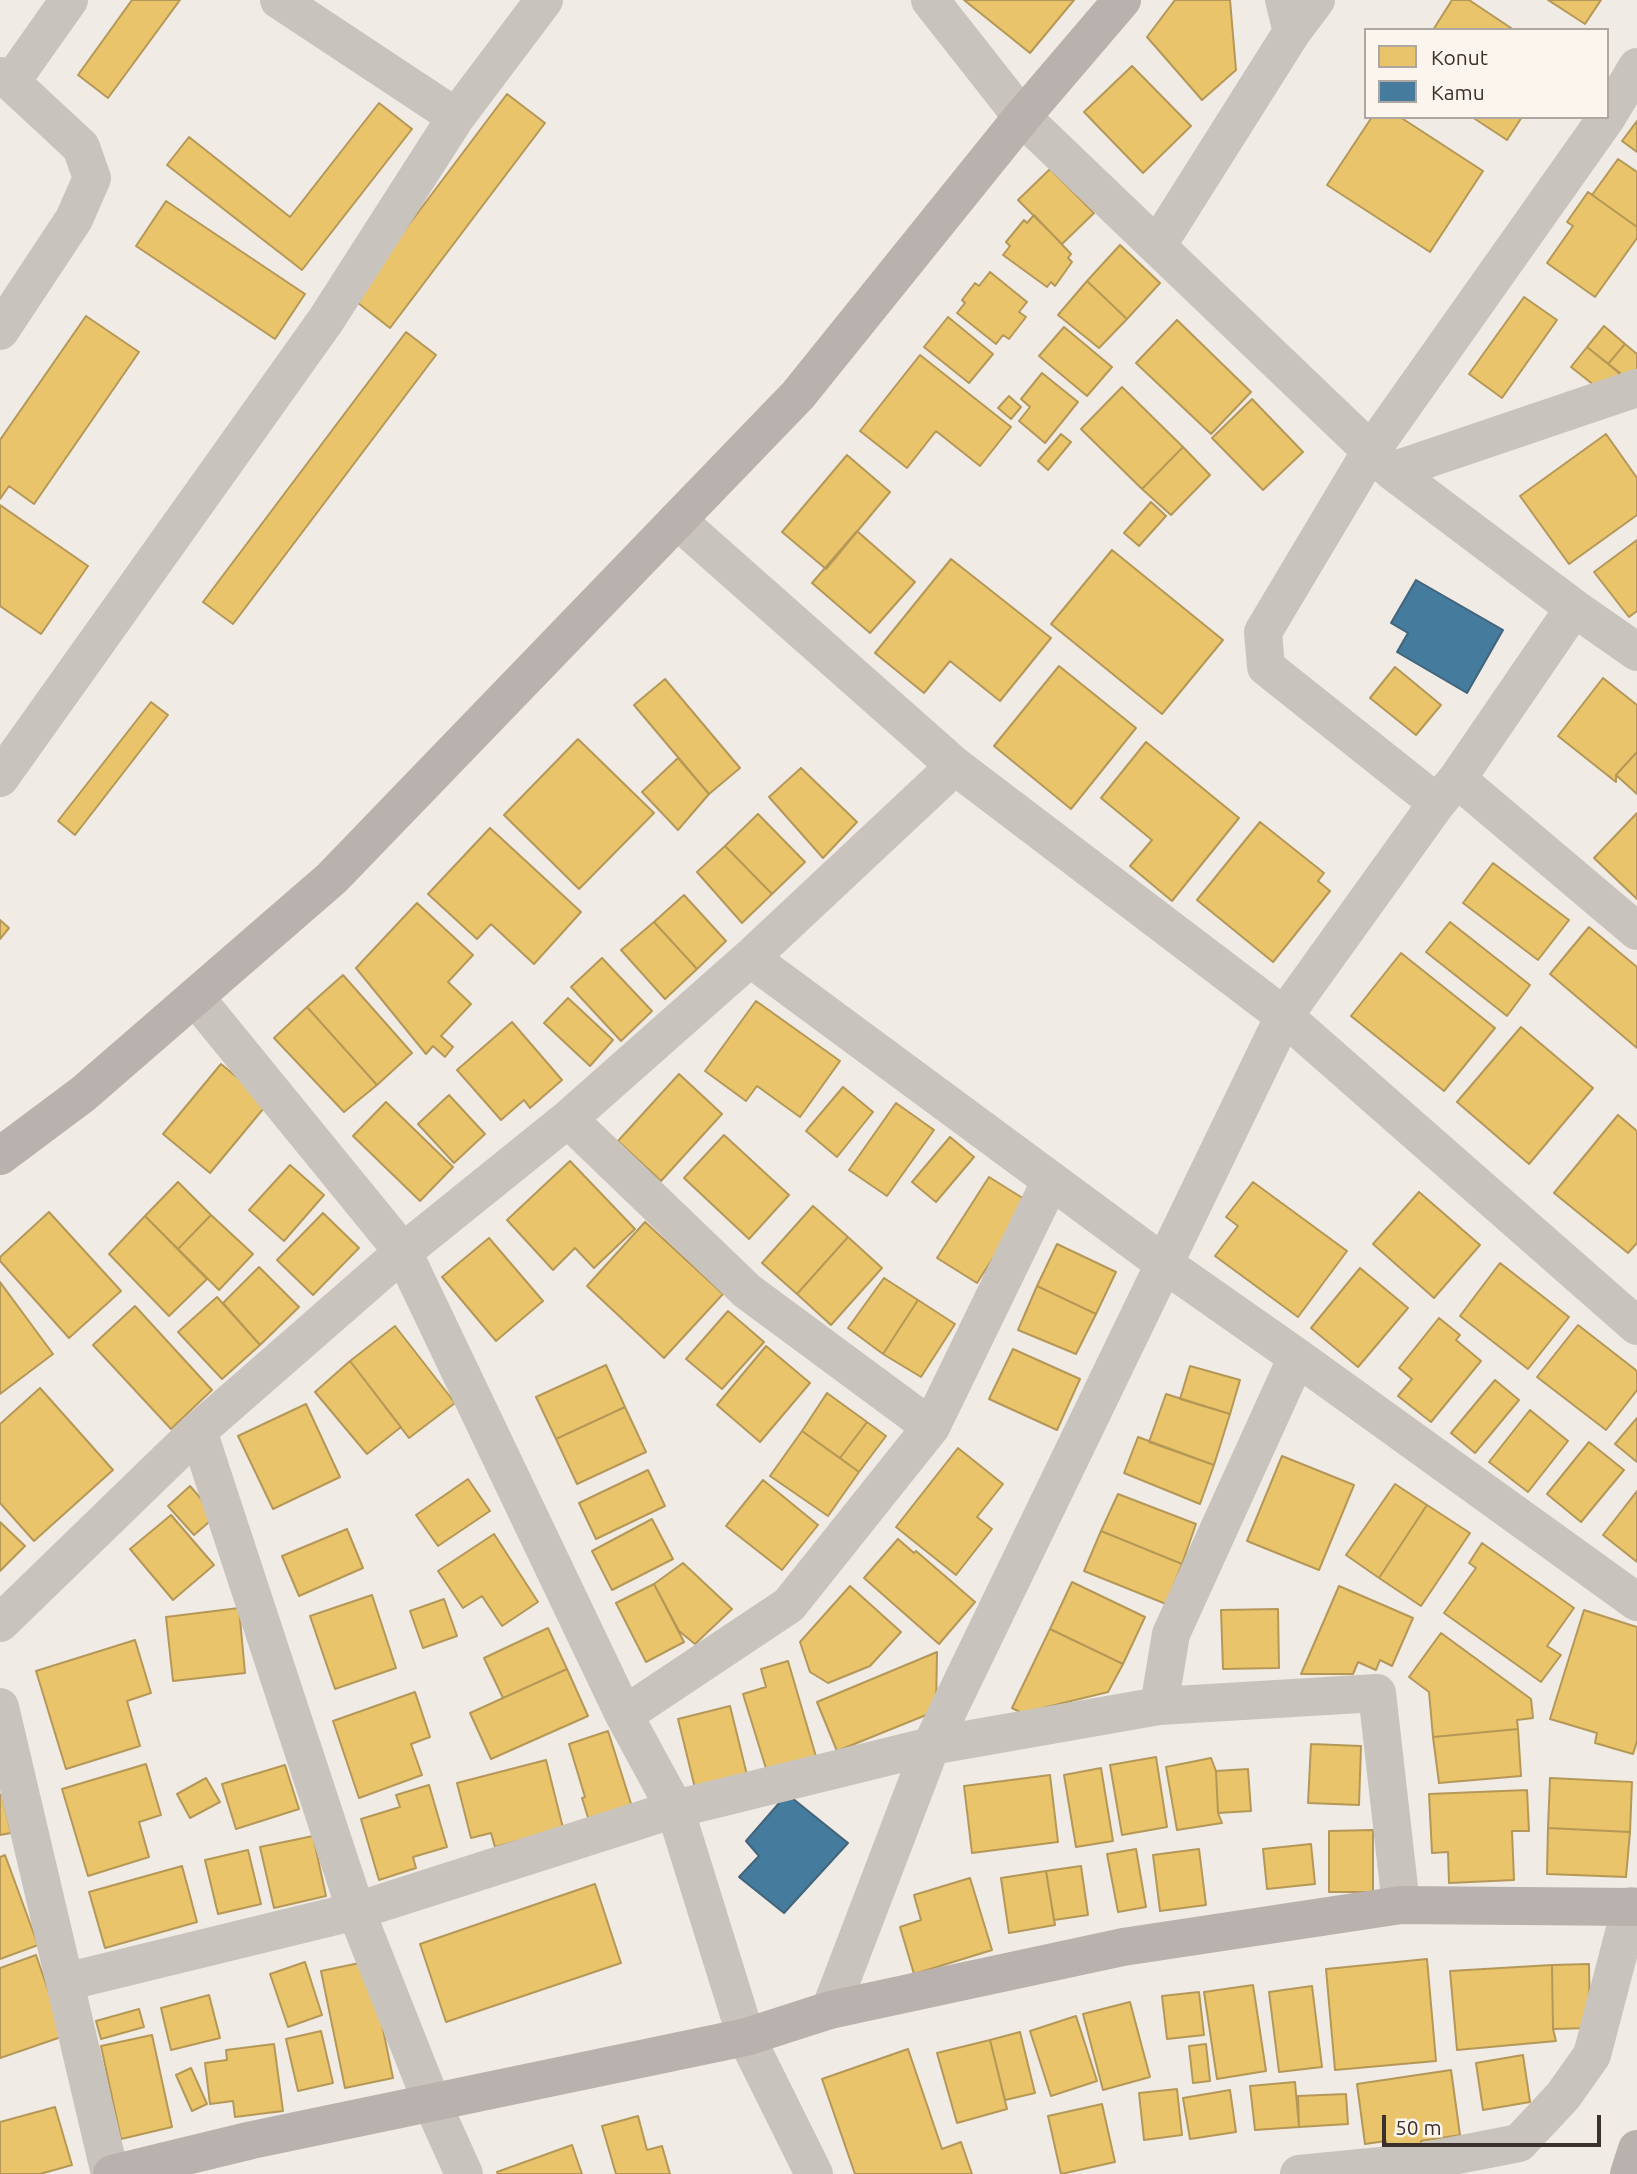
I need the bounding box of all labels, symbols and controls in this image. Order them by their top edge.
legend [1364,28,1609,119]
text: Konut [1431,45,1488,69]
text: Kamu [1431,80,1485,104]
scale bar [1385,2100,1604,2144]
text: 50 m [1395,2115,1442,2139]

